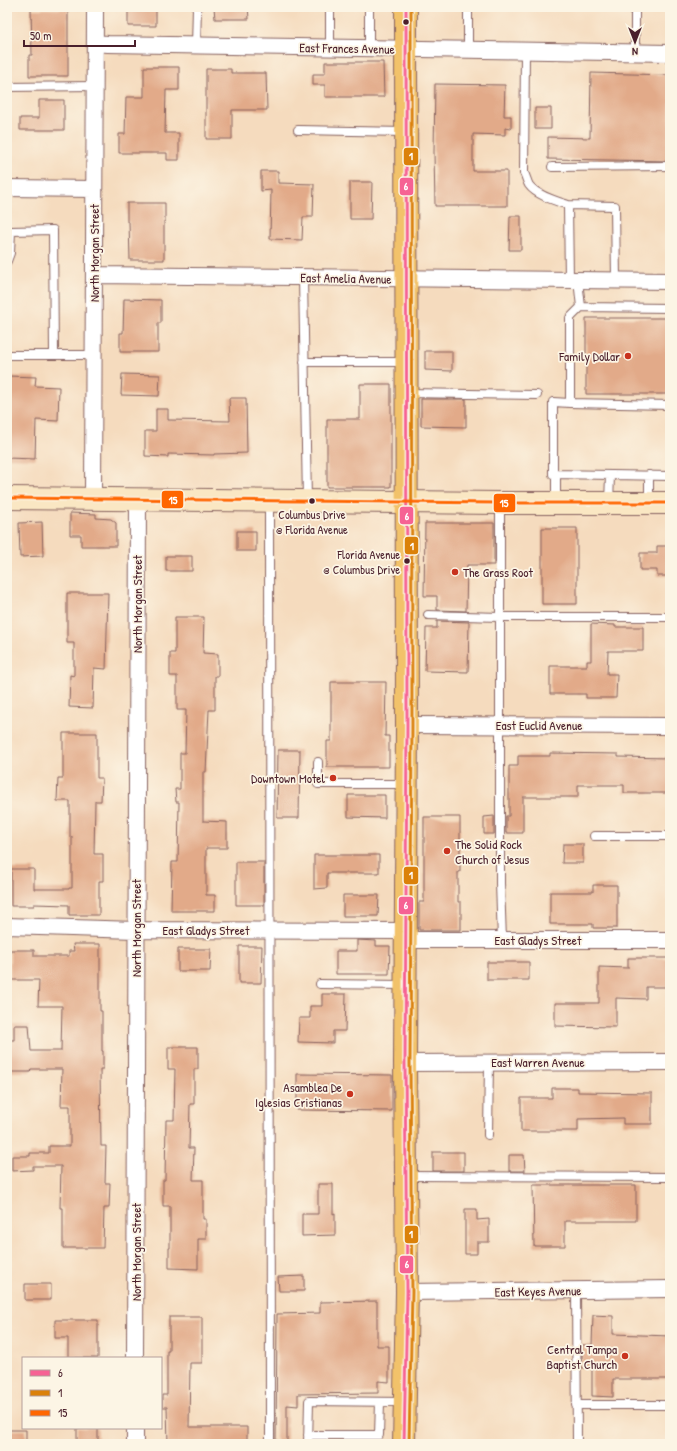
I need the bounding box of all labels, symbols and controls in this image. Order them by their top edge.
unlabelled marker [401,17,411,27]
scale bar [24,22,135,48]
north arrow [615,22,655,62]
text: 50 m [30,27,51,44]
street label: East Frances Avenue [299,38,395,58]
text: N [632,45,638,59]
line badge: 1 [403,147,419,166]
text: 1 [409,149,413,163]
line badge: 6 [399,177,414,196]
text: 6 [404,179,409,193]
street label: North Morgan Street [85,203,103,302]
street label: East Amelia Avenue [300,268,392,288]
place label: Family Dollar [558,347,620,365]
marker: Family Dollar [623,351,633,361]
line badge: 15 [161,490,184,509]
text: 15 [169,493,178,507]
line badge: 15 [493,493,516,513]
marker: Columbus Drive @ Florida Avenue [307,496,317,506]
text: 15 [500,496,509,510]
place label: Columbus Drive @ Florida Avenue [276,506,348,538]
line badge: 6 [399,506,414,525]
text: 6 [405,509,410,523]
line badge: 1 [404,536,419,555]
text: 1 [410,539,414,553]
place label: Florida Avenue @ Columbus Drive [323,546,400,578]
street label: North Morgan Street [128,554,146,653]
marker: Florida Avenue @ Columbus Drive [402,556,412,566]
place label: The Grass Root [463,563,533,581]
marker: The Grass Root [450,567,460,577]
street label: East Euclid Avenue [496,716,582,734]
place label: Downtown Motel [251,769,326,787]
marker: Downtown Motel [328,773,338,783]
place label: The Solid Rock Church of Jesus [455,835,529,868]
marker: The Solid Rock Church of Jesus [442,846,452,856]
line badge: 1 [403,866,419,885]
text: 1 [409,868,413,882]
street label: North Morgan Street [127,878,145,977]
line badge: 6 [398,896,414,915]
text: 6 [404,898,409,912]
street label: East Gladys Street [163,921,250,939]
street label: East Gladys Street [495,931,582,949]
street label: East Warren Avenue [491,1053,585,1071]
place label: Asamblea De Iglesias Cristianas [255,1078,342,1111]
marker: Asamblea De Iglesias Cristianas [345,1089,355,1099]
street label: North Morgan Street [127,1202,145,1301]
line badge: 1 [404,1225,419,1244]
text: 1 [409,1227,413,1241]
line badge: 6 [399,1255,414,1274]
text: 6 [405,1257,410,1271]
street label: East Keyes Avenue [494,1281,582,1301]
place label: Central Tampa Baptist Church [547,1340,618,1373]
marker: Central Tampa Baptist Church [620,1351,630,1361]
legend [22,1357,162,1429]
text: 6 [58,1364,63,1381]
text: 1 [58,1384,62,1401]
text: 15 [58,1404,67,1421]

